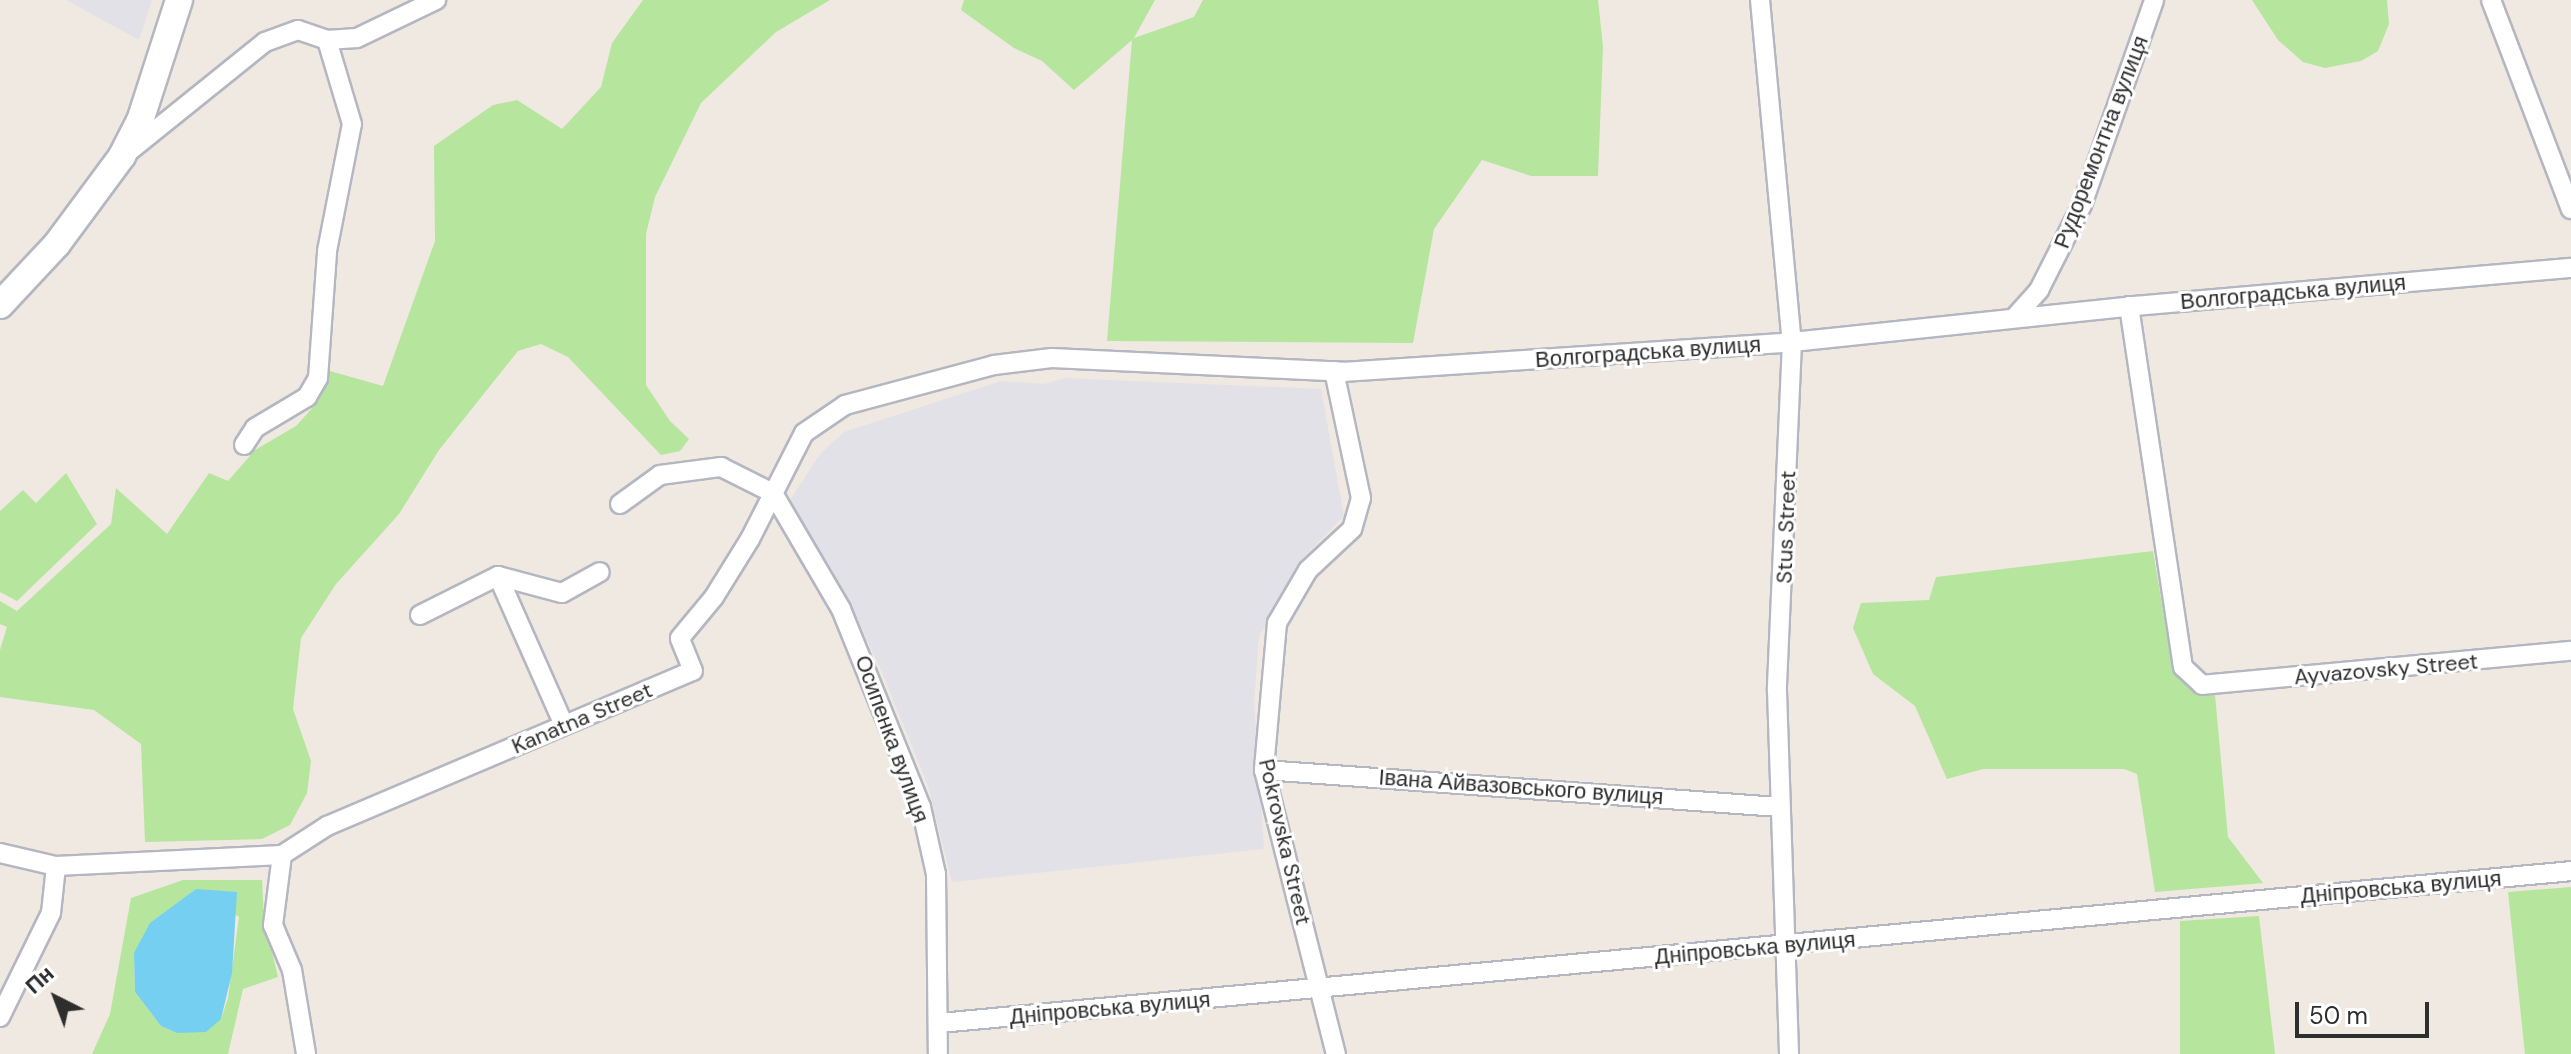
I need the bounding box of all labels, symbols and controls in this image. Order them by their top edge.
street label: Рудоремонтна вулиця [2048,32,2154,252]
street label: Волгоградська вулиця [2179,269,2407,315]
street label: Волгоградська вулиця [1534,331,1762,373]
street label: Stus Street [1771,470,1801,584]
street label: Ayvazovsky Street [2293,648,2479,690]
street label: Осипенка вулиця [849,652,935,826]
street label: Kanatna Street [508,677,656,759]
street label: Pokrovska Street [1253,756,1317,928]
street label: Івана Айвазовського вулиця [1378,764,1664,810]
street label: Дніпровська вулиця [2299,865,2503,909]
street label: Дніпровська вулиця [1653,926,1857,970]
north arrow [16,958,96,1038]
text: Пн [19,959,60,1000]
street label: Дніпровська вулиця [1008,986,1212,1030]
scale bar [2299,986,2433,1036]
text: 50 m [2309,1000,2368,1031]

